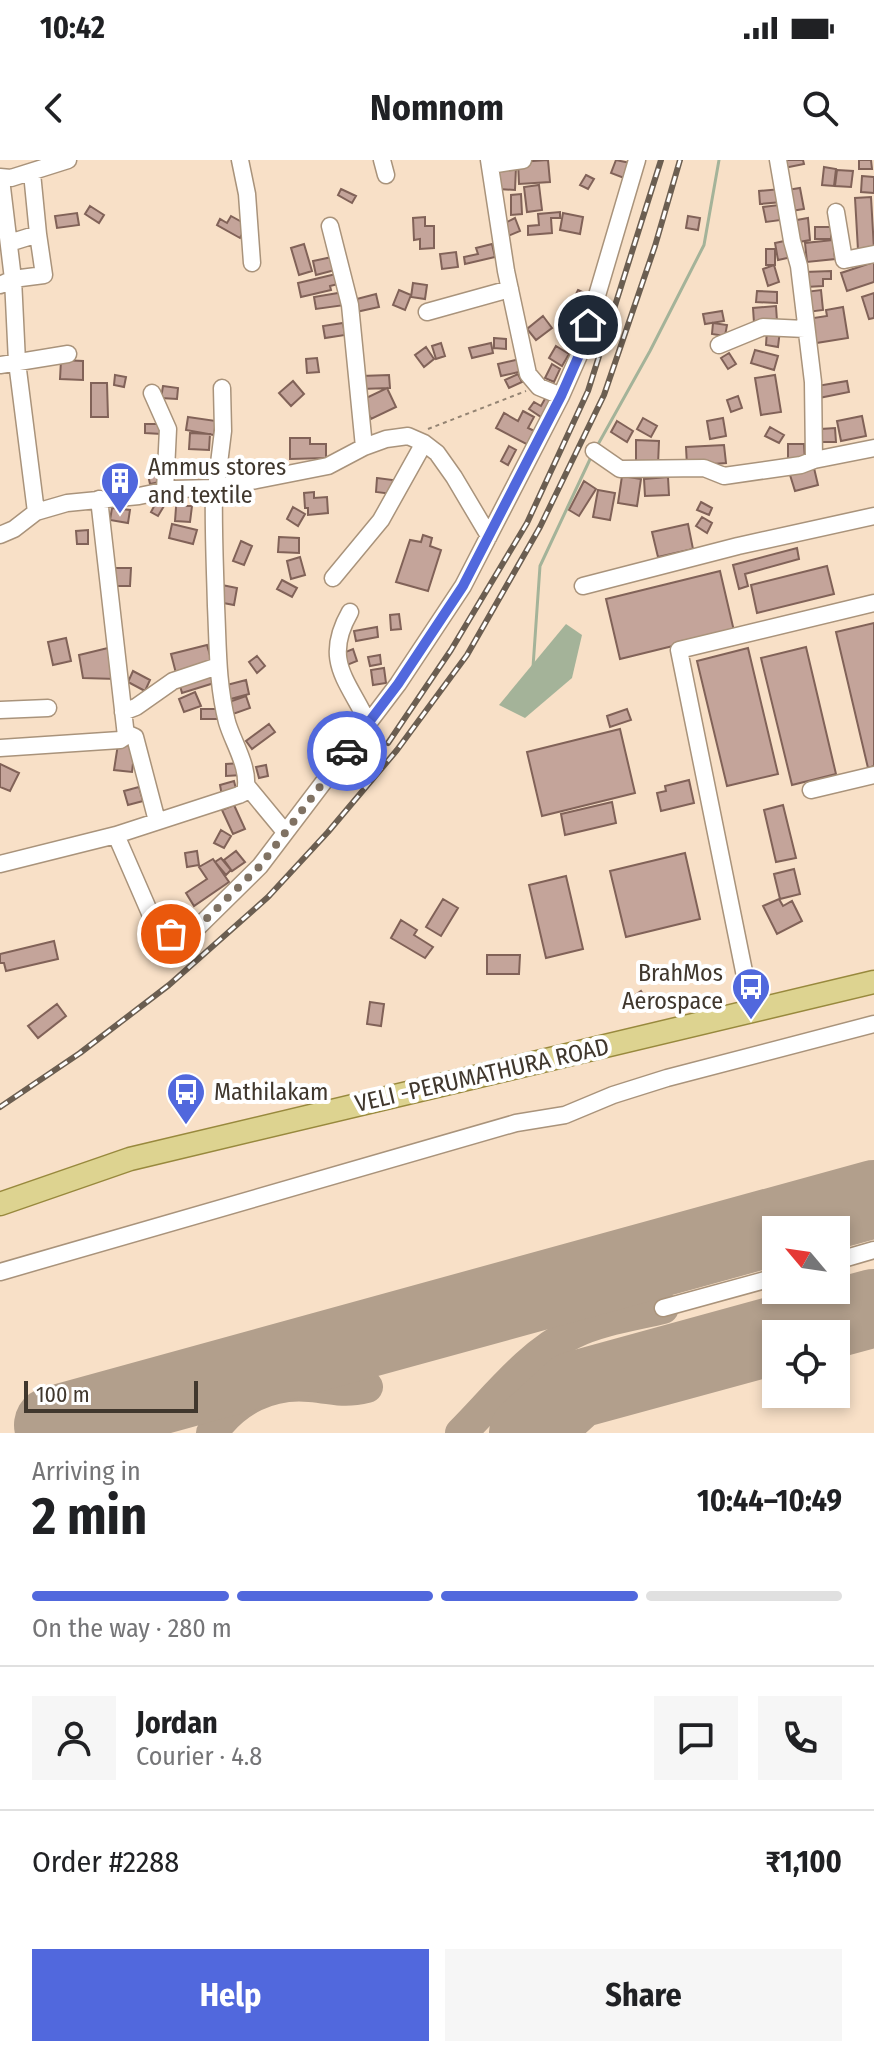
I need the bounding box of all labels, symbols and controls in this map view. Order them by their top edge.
text: 10:42 [40,10,105,46]
icon: back [32,86,76,130]
text: Nomnom [370,86,504,130]
icon: search [798,86,842,130]
pin [554,291,622,359]
icon: home [566,303,610,347]
place label: Ammus stores and textile [148,453,286,509]
building icon: Ammus stores and textile [99,460,141,515]
courier [307,711,387,791]
icon: car [325,729,369,773]
pin [137,900,205,968]
icon: bag [149,912,193,956]
place label: BrahMos Aerospace [622,959,723,1015]
bus stop icon: BrahMos Aerospace [730,966,772,1021]
street label: VELI -PERUMATHURA ROAD [352,1032,612,1118]
bus stop icon: Mathilakam [165,1071,207,1126]
place label: Mathilakam [214,1078,328,1106]
north arrow [762,1216,850,1304]
map controls [762,1216,850,1408]
button: locate [762,1320,850,1408]
scale bar [24,1377,198,1413]
text: 100 m [36,1381,90,1408]
text: Arriving in [32,1456,141,1487]
text: 10:44–10:49 [697,1483,842,1519]
text: 2 min [32,1485,147,1548]
text: On the way · 280 m [32,1613,232,1644]
button: person [32,1696,116,1780]
button: chat [654,1696,738,1780]
button: phone [758,1696,842,1780]
text: Jordan [136,1705,218,1741]
text: Courier · 4.8 [136,1741,262,1772]
text: Order #2288 [32,1844,179,1880]
text: ₹1,100 [765,1844,842,1880]
button: Help [32,1949,429,2041]
button: Share [445,1949,842,2041]

